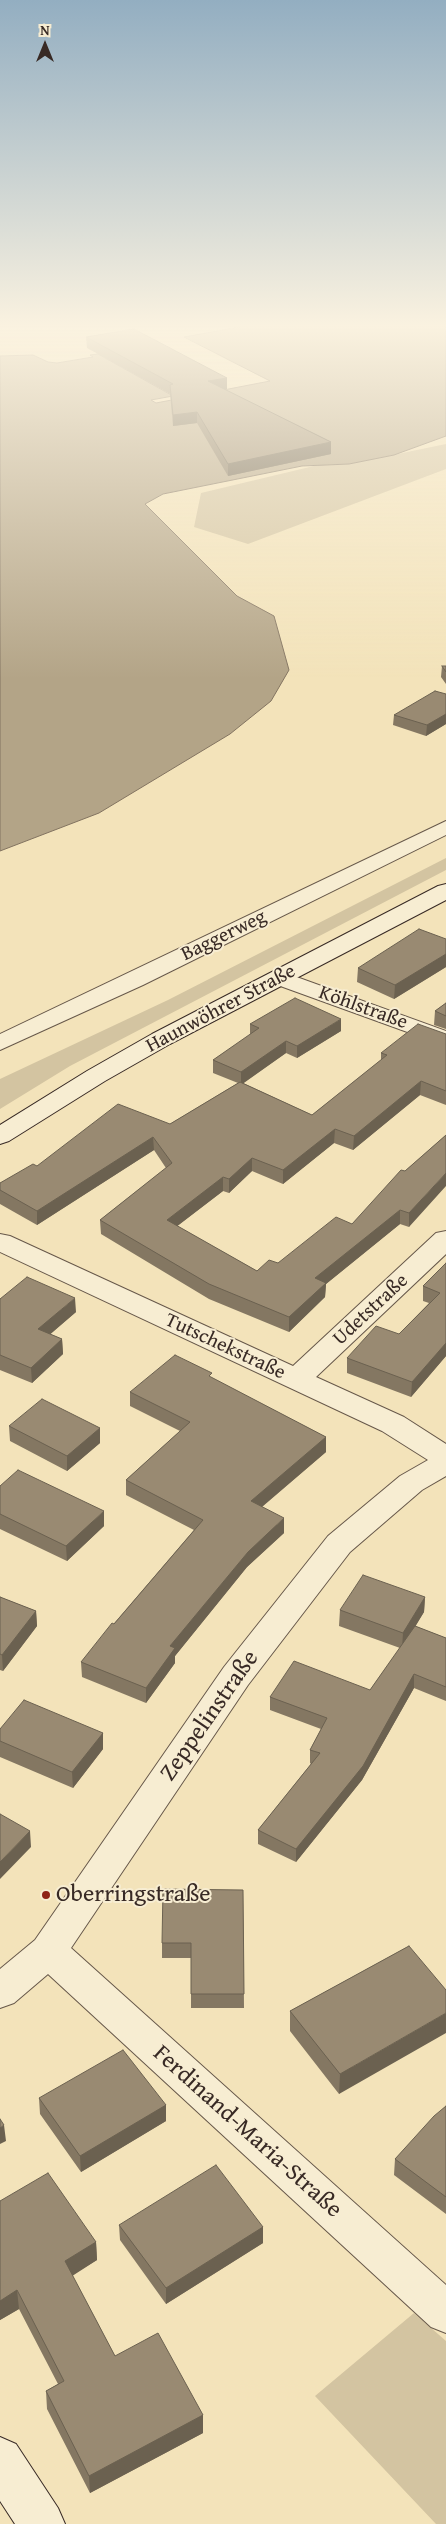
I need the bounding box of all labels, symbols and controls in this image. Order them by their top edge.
north arrow [20,20,70,70]
text: N [40,20,50,40]
street label: Baggerweg [178,905,270,967]
street label: Haunwöhrer Straße [142,959,300,1059]
street label: Köhlstraße [315,981,411,1035]
street label: Udetstraße [328,1269,414,1351]
street label: Tutschekstraße [161,1309,289,1385]
street label: Zeppelinstraße [154,1645,266,1787]
place label: Oberringstraße [56,1881,211,1909]
marker: Oberringstraße [40,1889,52,1901]
street label: Ferdinand-Maria-Straße [147,2040,347,2224]

